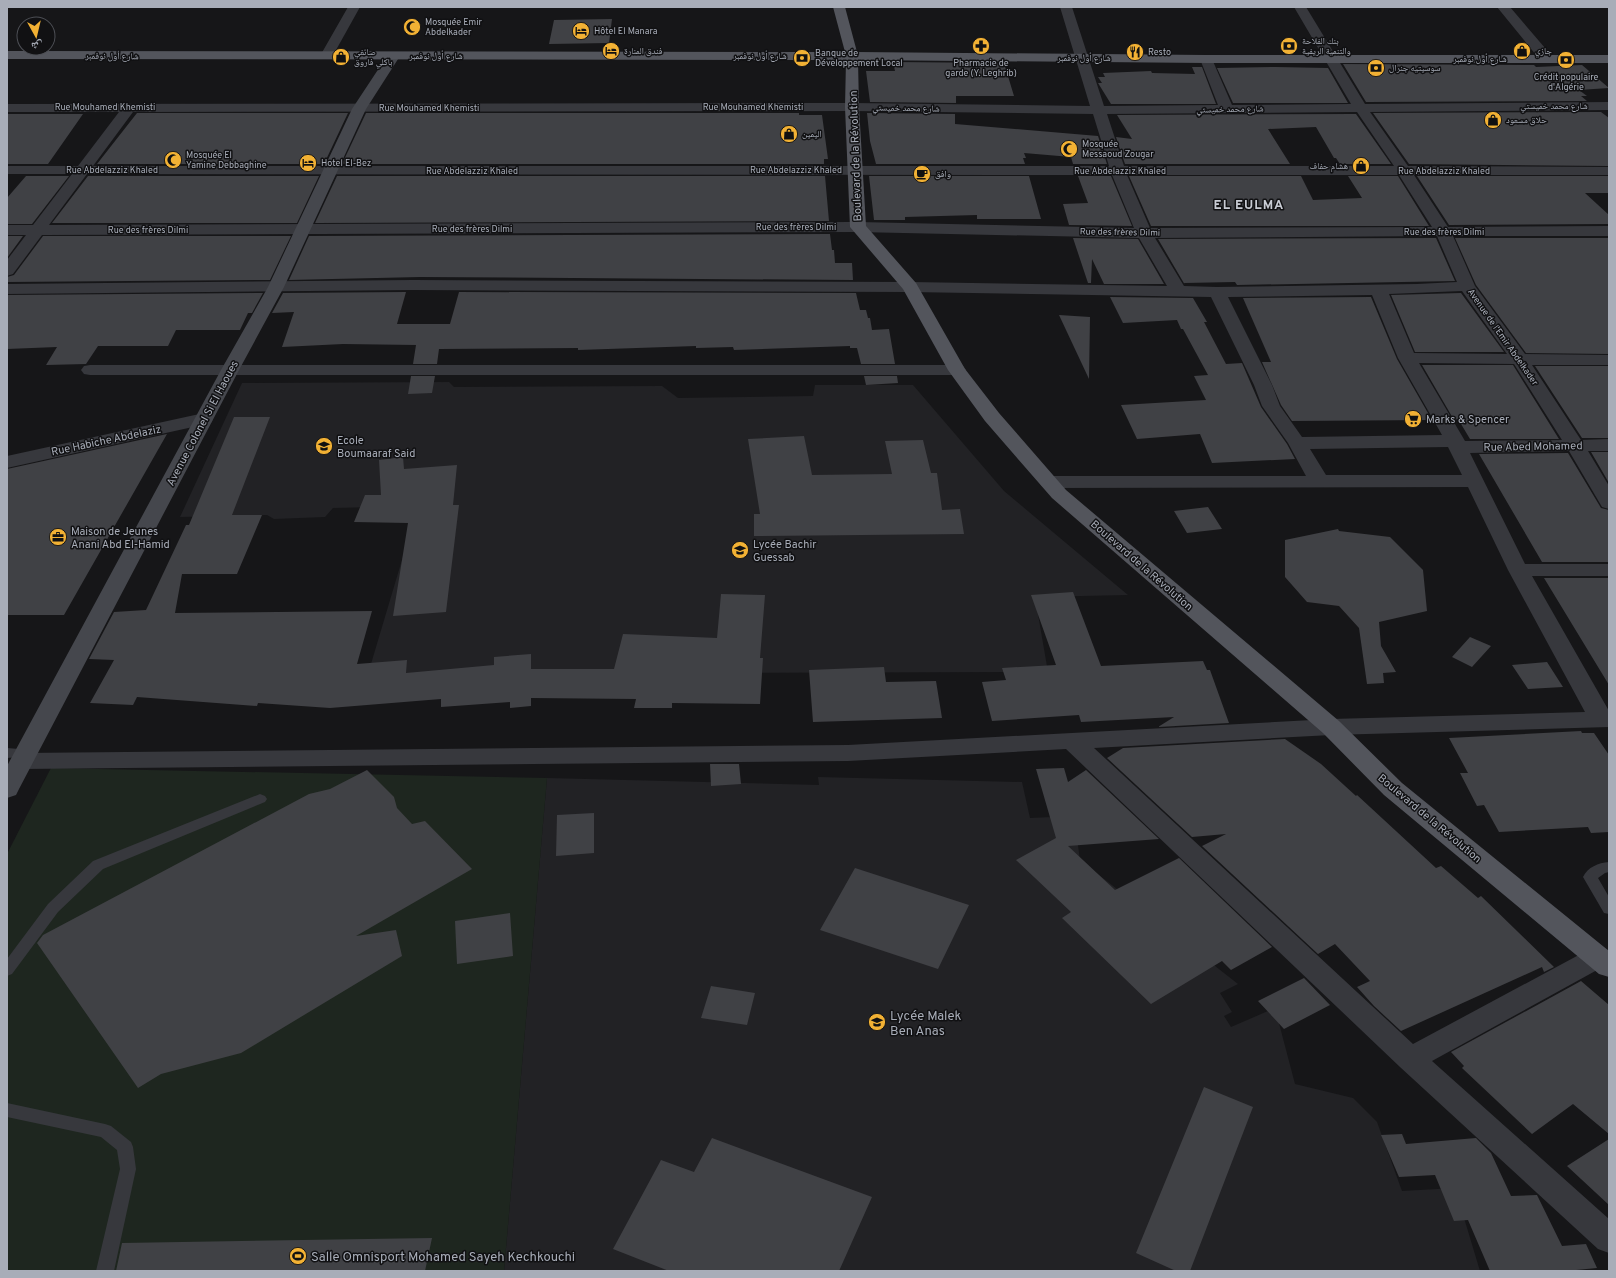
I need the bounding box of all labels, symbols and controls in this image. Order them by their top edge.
north arrow [16,16,56,56]
mosque icon: Mosquée Emir Abdelkader [402,17,422,37]
place label: Mosquée Emir Abdelkader [425,17,482,38]
hotel icon: Hôtel El Manara [571,21,591,41]
place label: Hôtel El Manara [594,26,658,37]
pharmacy icon: Pharmacie de garde (Y. Leghrib) [971,36,991,56]
bank icon: بنك الفلاحة والتنمية الريفية [1279,36,1299,56]
place label: بنك الفلاحة والتنمية الريفية [1302,36,1351,57]
text: ش [30,37,44,53]
hotel icon: فندق المنارة [601,41,621,61]
shop icon: جازي [1512,41,1532,61]
restaurant icon: Resto [1125,42,1145,62]
place label: فندق المنارة [624,46,663,57]
place label: جازي [1535,46,1552,58]
shop icon: صائغي باكلي فاروق [331,47,351,67]
place label: صائغي باكلي فاروق [354,47,393,69]
place label: Resto [1148,47,1171,58]
bank icon: Banque de Développement Local [792,48,812,68]
place label: Banque de Développement Local [815,48,903,69]
street label: شارع أول نوفمبر [84,50,139,62]
street label: شارع أول نوفمبر [408,50,463,62]
street label: شارع أول نوفمبر [732,50,787,62]
bank icon: Crédit populaire d'Algérie [1556,50,1576,70]
street label: شارع أول نوفمبر [1056,52,1111,64]
street label: شارع أول نوفمبر [1452,53,1507,65]
place label: Pharmacie de garde (Y. Leghrib) [945,58,1017,79]
bank icon: سوسيتيه جنرال [1366,58,1386,78]
place label: سوسيتيه جنرال [1389,63,1441,74]
place label: Crédit populaire d'Algérie [1534,72,1598,93]
street label: Boulevard de la Révolution [847,90,865,222]
street label: شارع محمد خميستي [1520,101,1588,113]
street label: Rue Mouhamed Khemisti [55,102,155,113]
street label: Rue Mouhamed Khemisti [703,102,803,113]
street label: شارع محمد خميستي [872,102,940,116]
street label: Rue Mouhamed Khemisti [379,103,479,114]
street label: شارع محمد خميستي [1196,103,1264,117]
shop icon: حلاق مسعود [1483,110,1503,130]
place label: حلاق مسعود [1506,115,1547,126]
shop icon: اليمين [779,124,799,144]
place label: اليمين [802,129,822,140]
mosque icon: Mosquée Messaoud Zougar [1059,139,1079,159]
place label: Mosquée Messaoud Zougar [1082,139,1154,160]
mosque icon: Mosquée El Yamine Debbaghine [163,150,183,170]
place label: Mosquée El Yamine Debbaghine [186,150,267,171]
hotel icon: Hotel El-Bez [298,153,318,173]
shop icon: هشام حفاف [1351,156,1371,176]
place label: Hotel El-Bez [321,158,371,169]
place label: هشام حفاف [1310,161,1348,173]
cafe icon: وافق [912,164,932,184]
street label: Rue Abdelazziz Khaled [66,165,158,176]
street label: Rue Abdelazziz Khaled [750,165,842,176]
street label: Rue Abdelazziz Khaled [426,166,518,177]
street label: Rue Abdelazziz Khaled [1074,166,1166,177]
street label: Rue Abdelazziz Khaled [1398,166,1490,177]
place label: وافق [935,169,951,180]
district label: EL EULMA [1214,198,1284,214]
street label: Rue des frères Dilmi [756,222,836,233]
street label: Rue des frères Dilmi [432,224,512,235]
street label: Rue des frères Dilmi [108,225,188,236]
street label: Rue des frères Dilmi [1080,226,1160,239]
street label: Rue des frères Dilmi [1404,227,1484,238]
street label: Avenue de l'Emir Abdelkader [1465,287,1541,388]
street label: Avenue Colonel Si El Haoues [164,358,242,489]
supermarket icon: Marks & Spencer [1403,409,1423,429]
place label: Marks & Spencer [1426,413,1510,427]
street label: Rue Habiche Abdelaziz [50,422,163,460]
place label: Ecole Boumaaraf Said [337,434,415,461]
school or university icon: Ecole Boumaaraf Said [314,436,334,456]
street label: Rue Abed Mohamed [1483,439,1583,455]
street label: Boulevard de la Révolution [1087,517,1195,614]
place label: Maison de Jeunes Anani Abd El-Hamid [71,525,170,552]
office icon: Maison de Jeunes Anani Abd El-Hamid [48,527,68,547]
place label: Lycée Bachir Guessab [753,538,817,565]
school or university icon: Lycée Bachir Guessab [730,540,750,560]
street label: Boulevard de la Révolution [1375,771,1484,866]
place label: Lycée Malek Ben Anas [890,1009,962,1040]
school or university icon: Lycée Malek Ben Anas [867,1012,887,1032]
sports icon: Salle Omnisport Mohamed Sayeh Kechkouchi [288,1246,308,1266]
place label: Salle Omnisport Mohamed Sayeh Kechkouchi [311,1250,575,1266]

